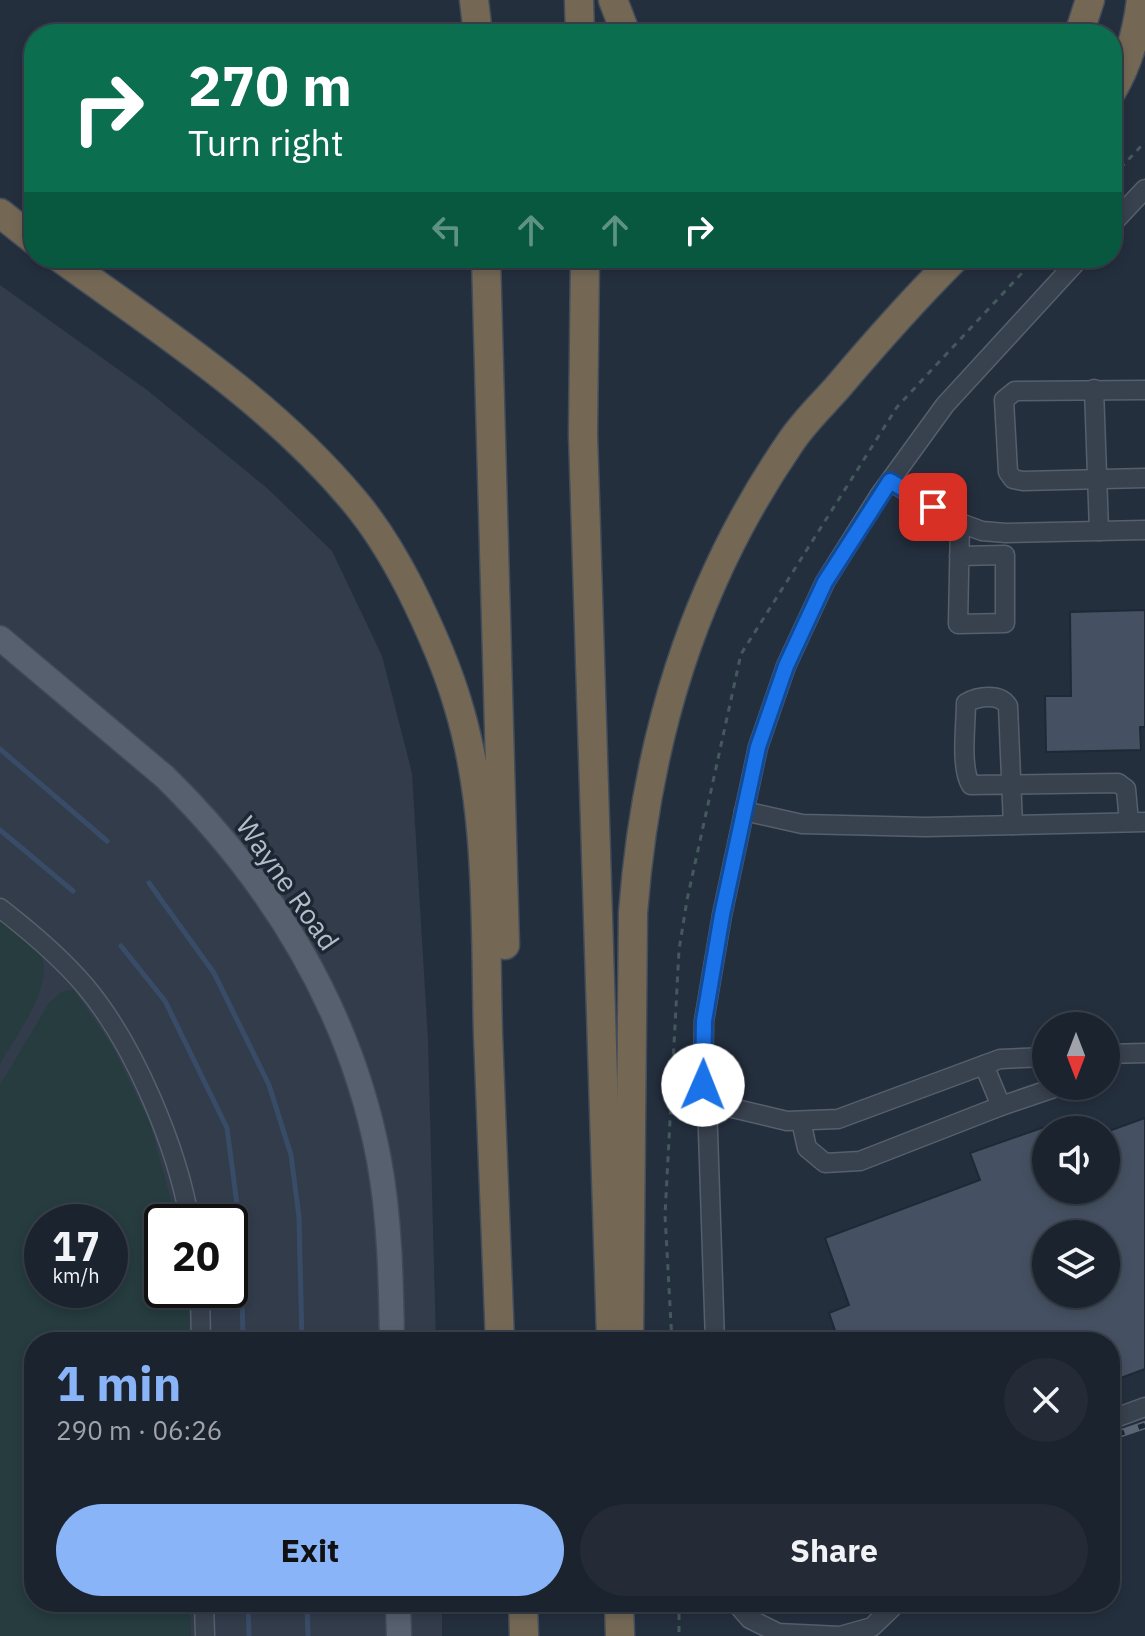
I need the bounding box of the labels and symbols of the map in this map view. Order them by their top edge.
pin [899,473,967,541]
street label: Wayne Road [228,809,348,957]
north arrow [1032,1012,1120,1100]
position arrow [661,1043,745,1127]
speed limit sign: 20 [144,1204,248,1308]

